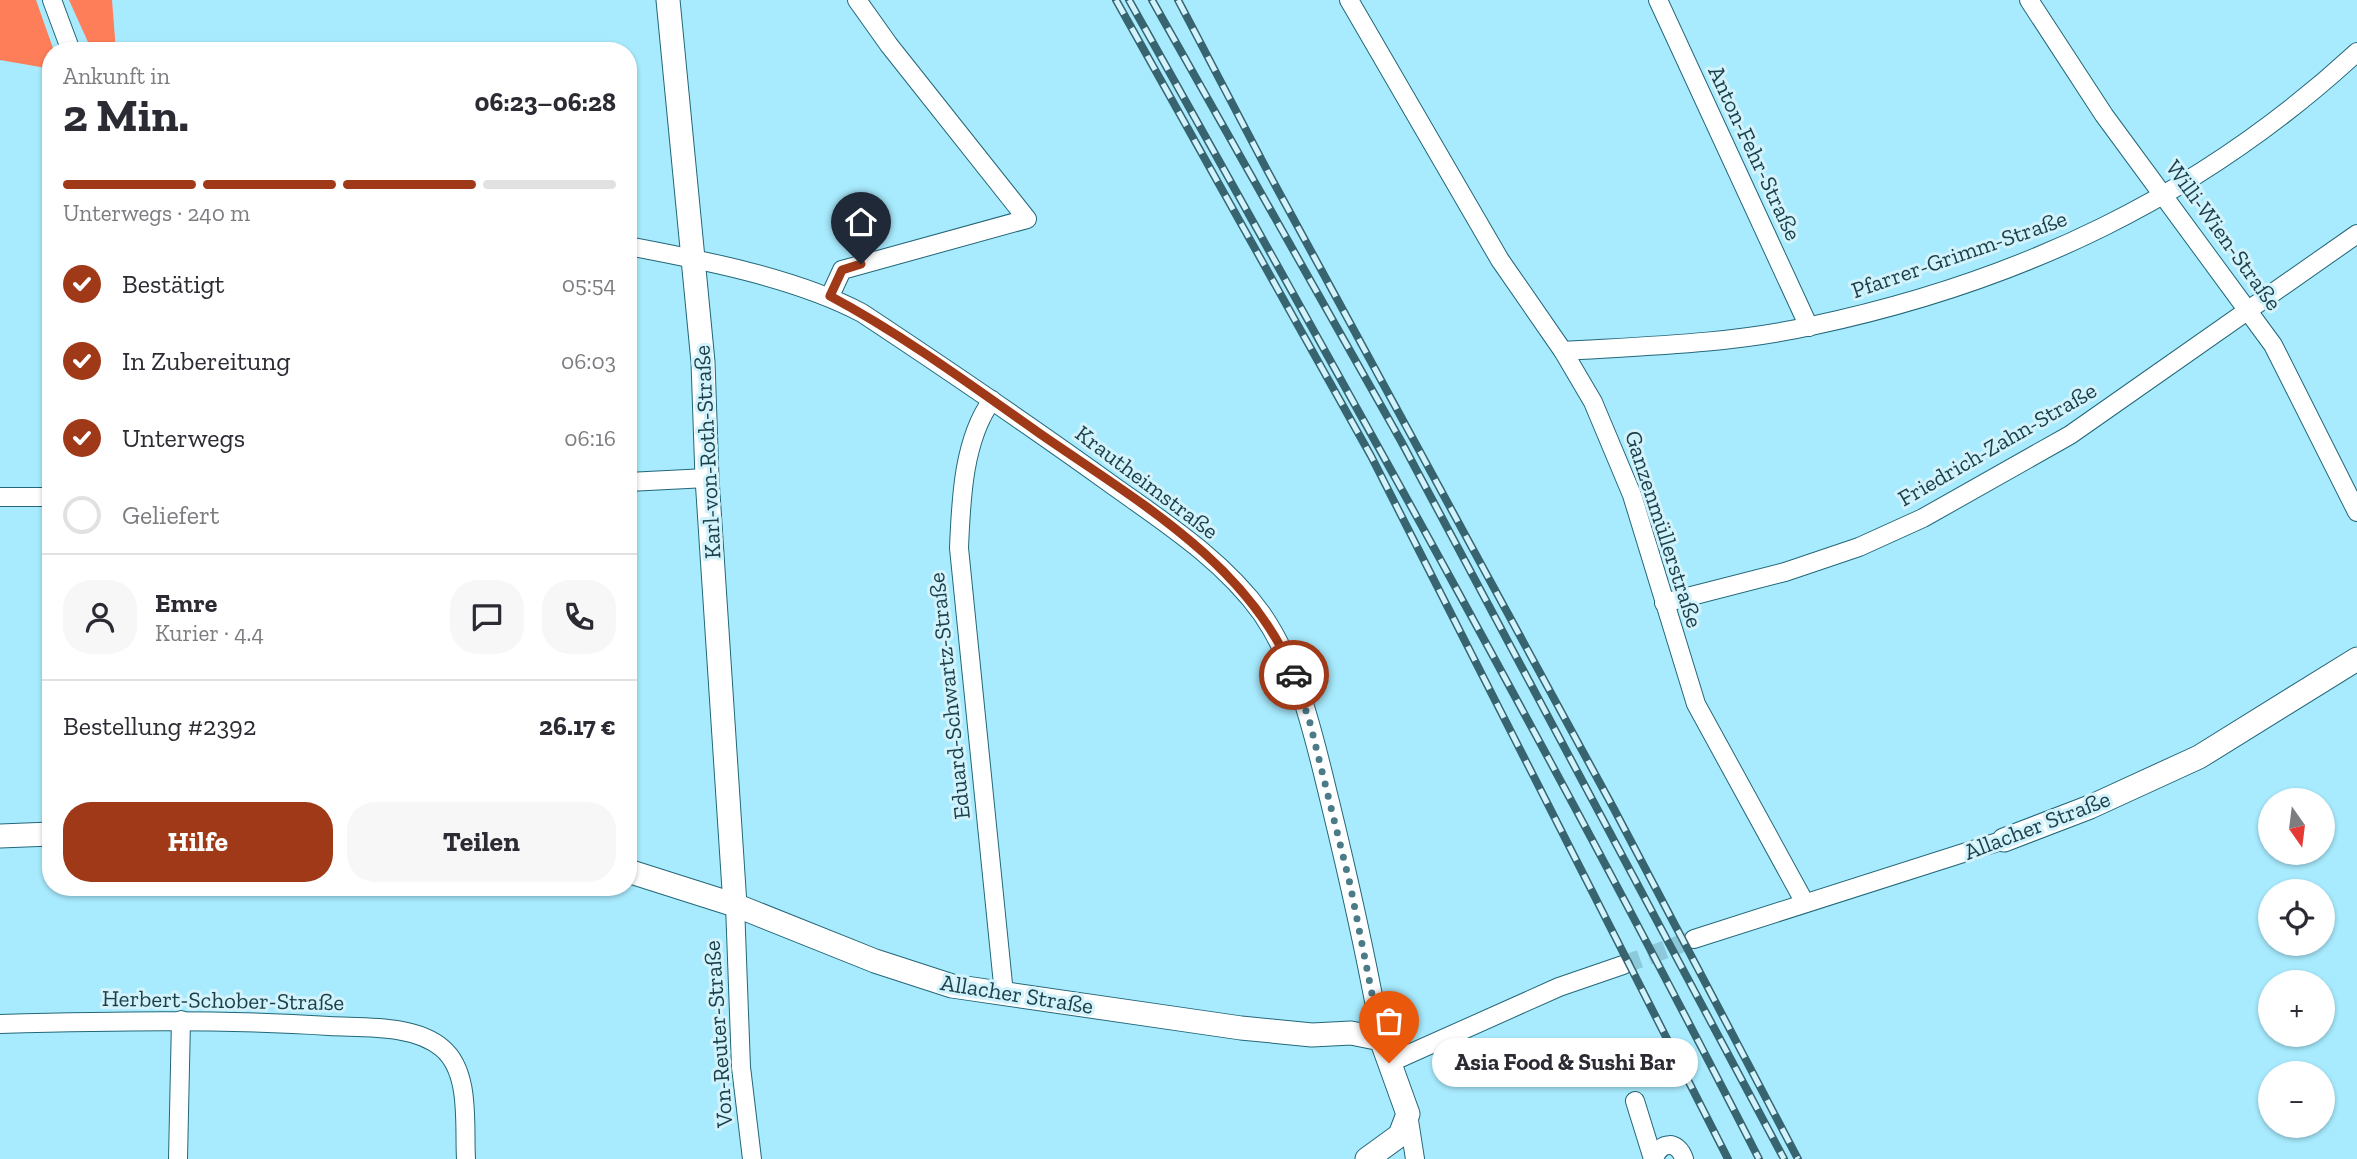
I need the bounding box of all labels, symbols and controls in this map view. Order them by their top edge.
street label: Anton-Fehr-Straße [1702,61,1808,245]
text: Ankunft in [63,62,170,90]
text: 06:23–06:28 [474,86,616,118]
text: 2 Min. [63,88,189,143]
street label: Willi-Wien-Straße [2160,154,2288,316]
pin [831,192,891,264]
text: Unterwegs · 240 m [63,199,250,227]
icon: home [842,203,880,241]
street label: Pfarrer-Grimm-Straße [1847,204,2071,304]
icon: check [63,265,101,303]
text: Bestätigt [122,268,224,300]
text: 05:54 [562,270,616,298]
icon: check [63,342,101,380]
street label: Karl-von-Roth-Straße [687,344,727,560]
text: In Zubereitung [122,345,290,377]
text: 06:03 [561,347,616,375]
street label: Friedrich-Zahn-Straße [1893,376,2101,512]
icon: check [63,419,101,457]
street label: Krautheimstraße [1070,419,1224,545]
text: Unterwegs [122,422,245,454]
text: 06:16 [564,424,616,452]
street label: Ganzenmüllerstraße [1619,427,1709,631]
text: Geliefert [122,499,220,531]
street label: Eduard-Schwartz-Straße [922,571,976,821]
button: person [63,580,137,654]
button: chat [450,580,524,654]
button: phone [542,580,616,654]
text: Emre [155,587,217,619]
text: Kurier · 4.4 [155,619,264,647]
courier [1259,640,1329,710]
icon: car [1275,656,1313,694]
text: Bestellung #2392 [63,710,256,742]
text: 26.17 € [539,710,616,742]
street label: Allacher Straße [1960,784,2114,866]
north arrow [2258,788,2334,864]
map controls [2258,788,2335,1138]
button: Hilfe [63,802,333,882]
button: Teilen [347,802,616,882]
button: locate [2258,879,2335,956]
street label: Von-Reuter-Straße [697,939,739,1130]
street label: Allacher Straße [939,968,1095,1020]
button: + [2258,970,2335,1047]
street label: Herbert-Schober-Straße [102,984,344,1016]
pin [1359,991,1419,1063]
icon: bag [1370,1002,1408,1040]
callout: Asia Food & Sushi Bar [1431,1038,1697,1088]
text: Asia Food & Sushi Bar [1454,1048,1676,1076]
button: − [2258,1061,2335,1138]

